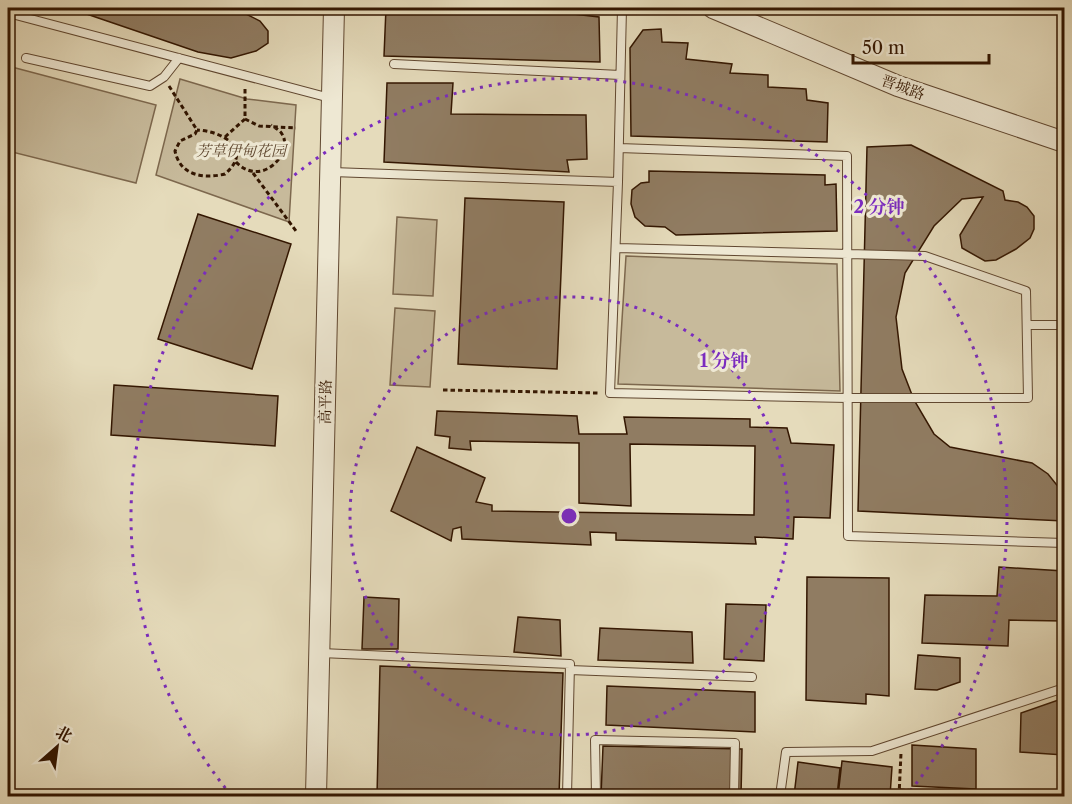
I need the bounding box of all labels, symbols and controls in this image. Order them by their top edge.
scale bar [853,27,990,65]
text: 50 m [862,37,905,59]
street label: 晋城路 [879,70,927,104]
park label: 芳草伊甸花园 [196,141,288,160]
text: 2 分钟 [853,196,905,218]
text: 1 分钟 [700,350,748,372]
street label: 高平路 [315,379,335,425]
centre of rings [559,506,579,526]
north arrow [27,717,87,777]
text: 北 [52,721,76,746]

